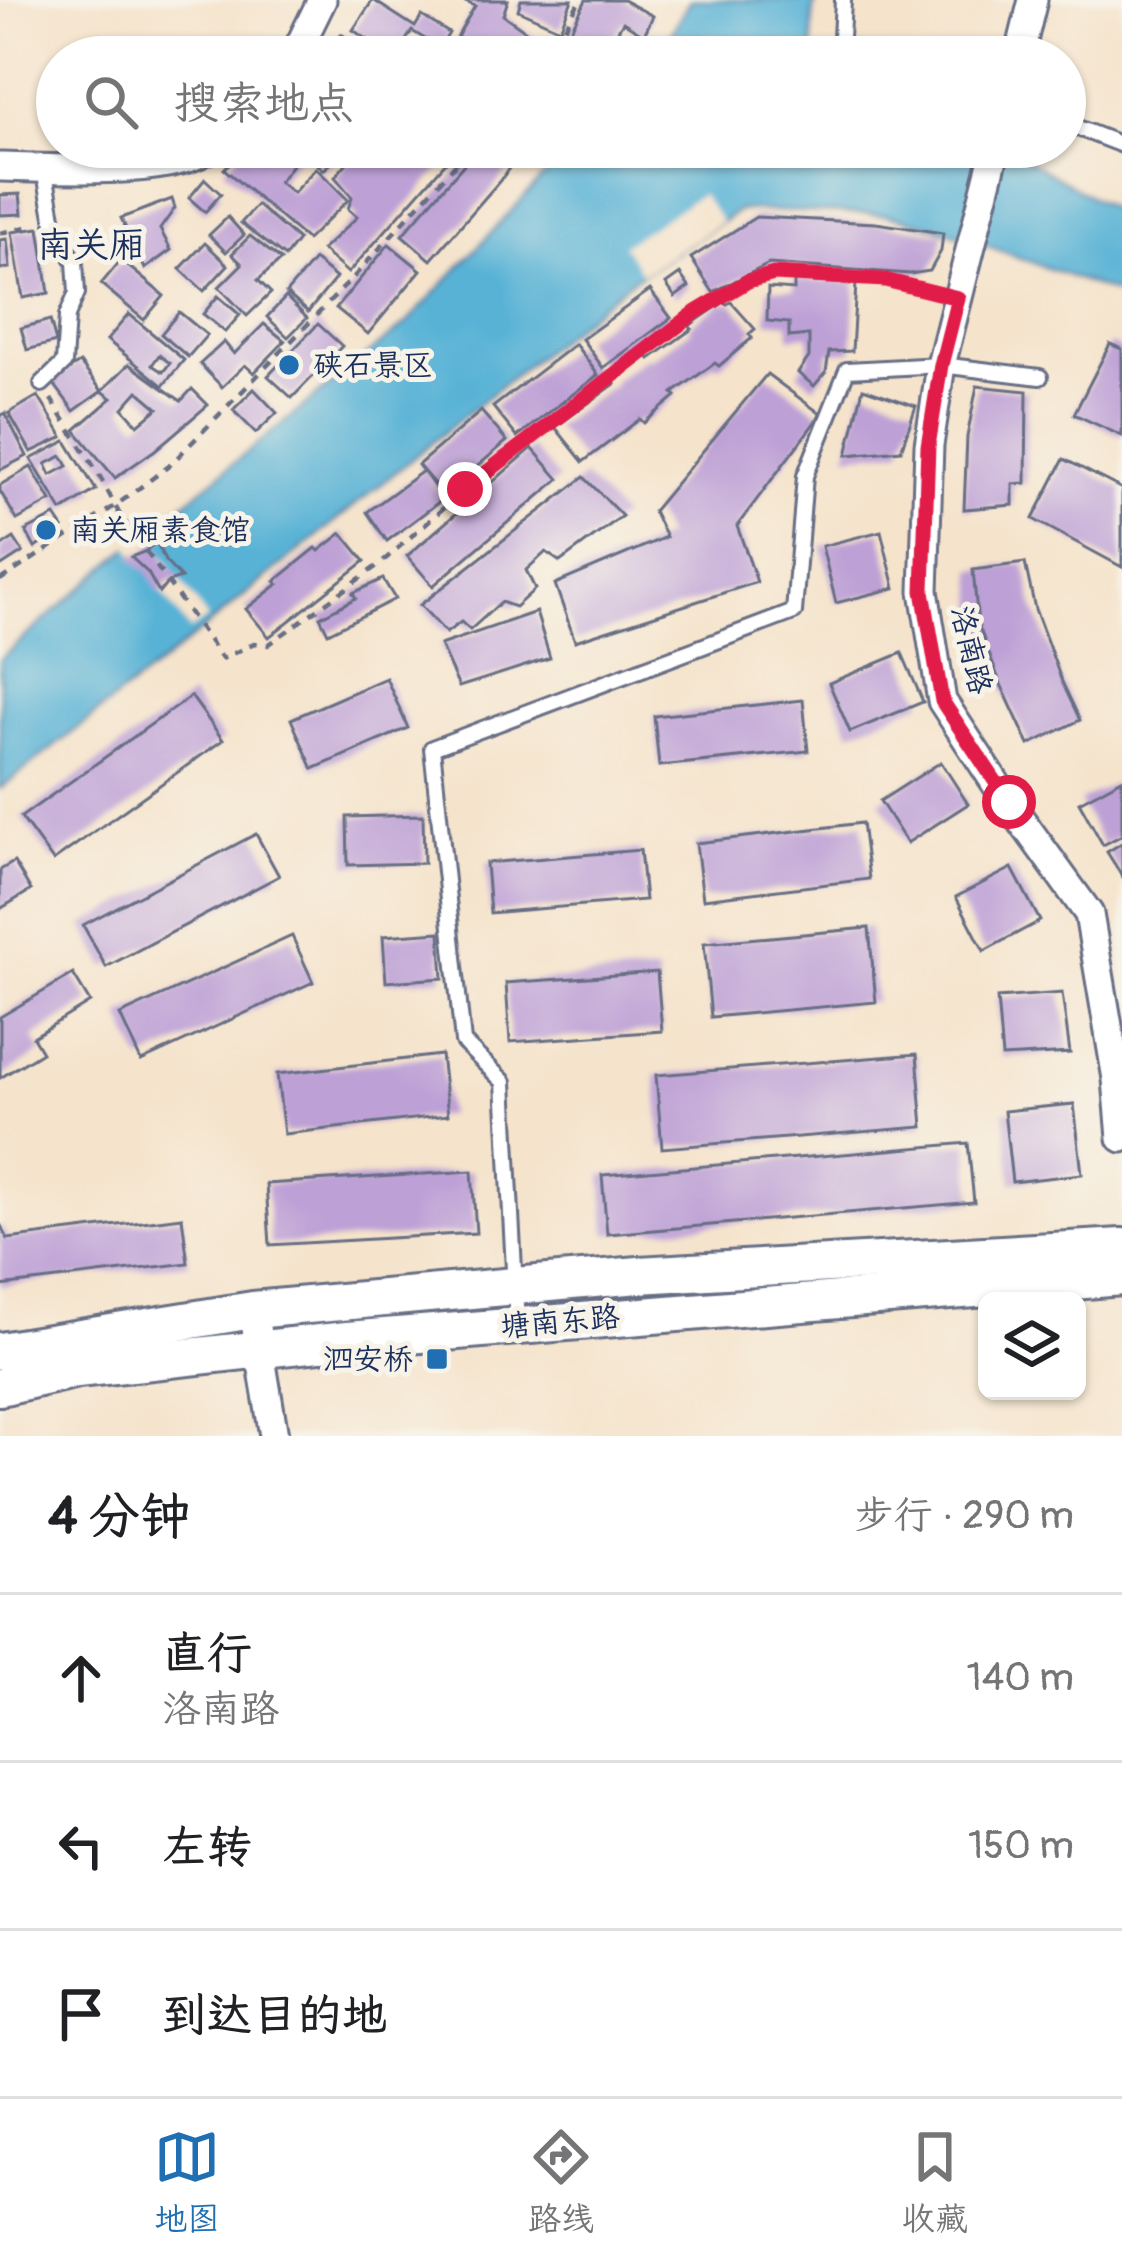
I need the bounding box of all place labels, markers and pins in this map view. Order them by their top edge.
place label: 硖石景区 [313,347,433,384]
marker: 硖石景区 [276,352,302,378]
place label: 南关厢素食馆 [70,512,250,549]
marker: 南关厢素食馆 [33,517,59,543]
place label: 泗安桥 [323,1341,413,1378]
marker: 泗安桥 [424,1346,450,1372]

